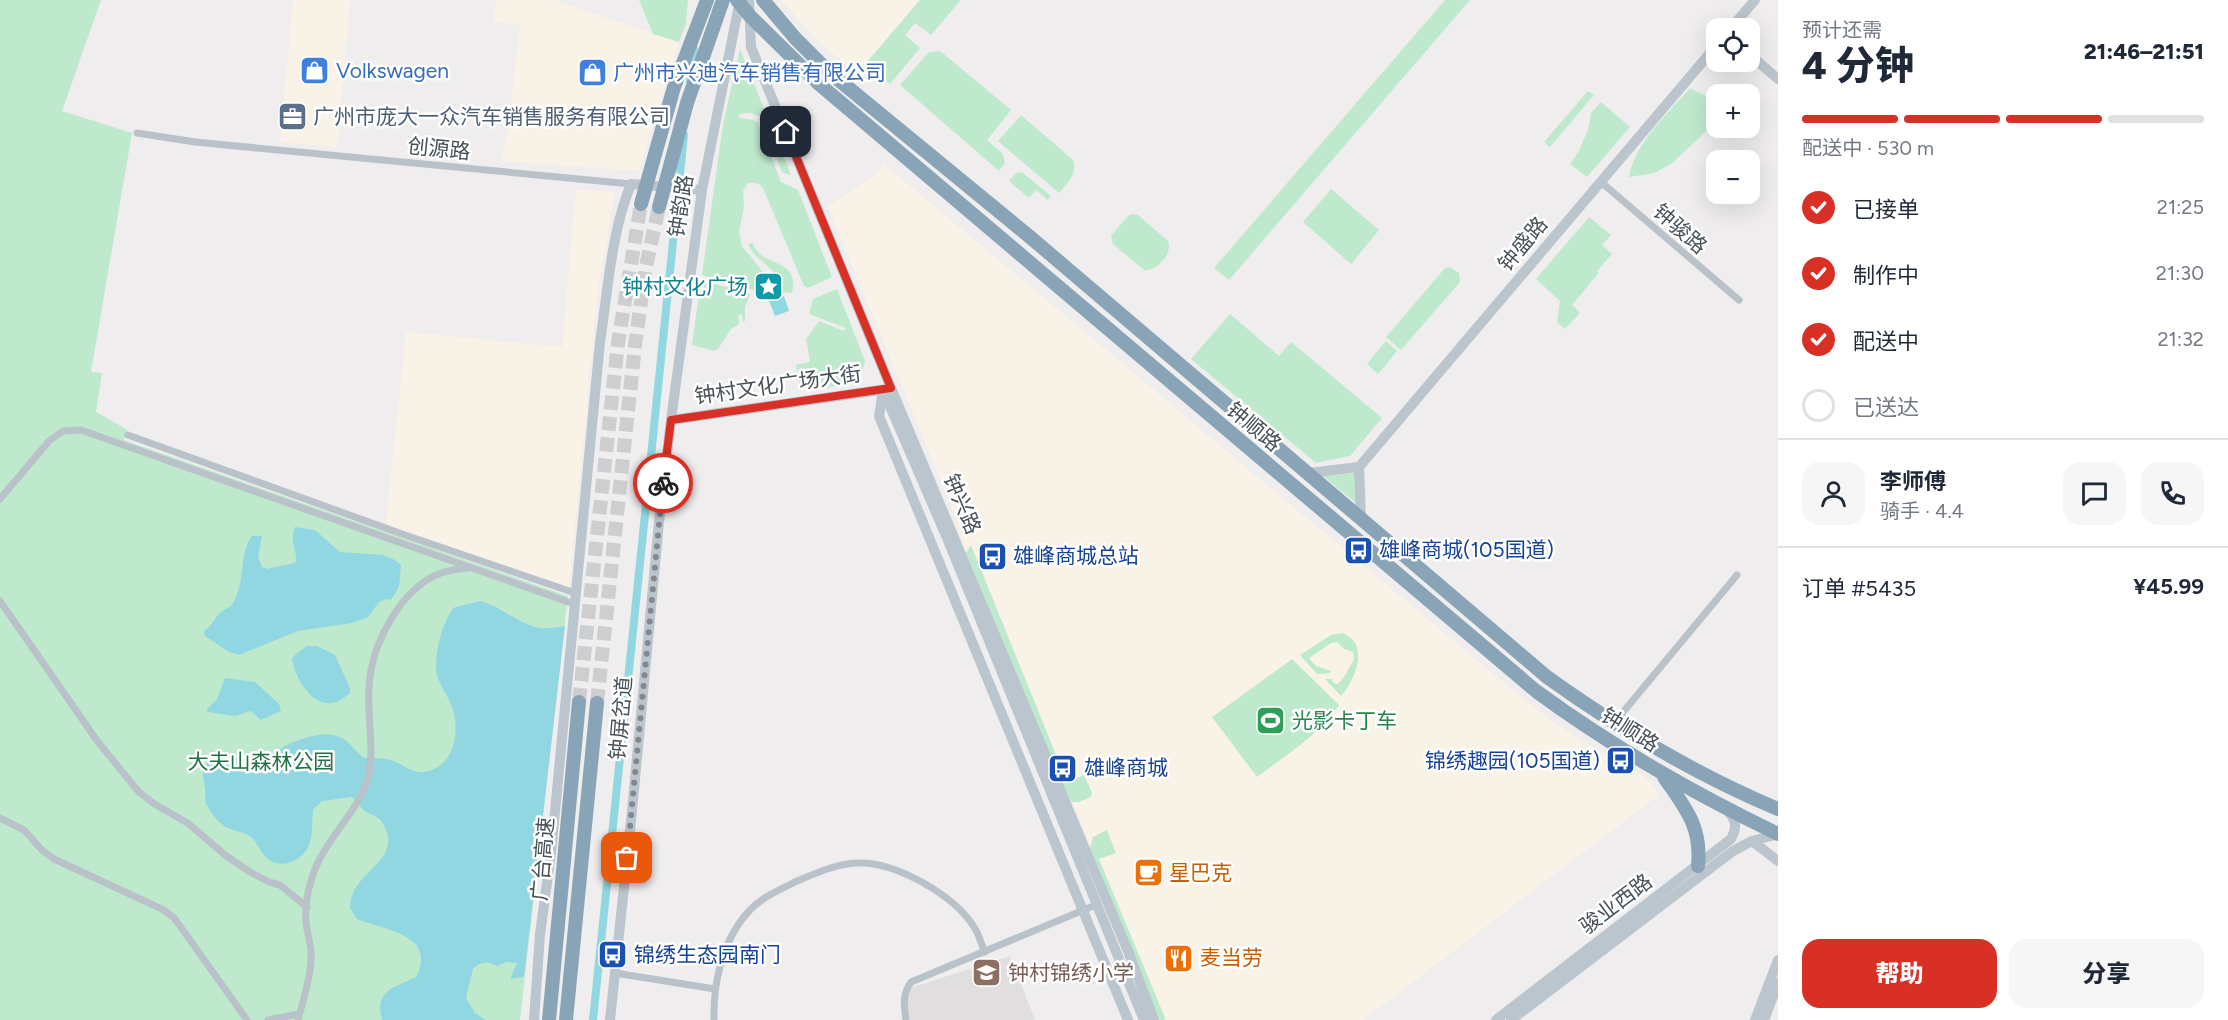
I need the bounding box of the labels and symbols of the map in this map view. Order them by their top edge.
shop icon: Volkswagen [299,55,331,87]
shop icon: 广州市兴迪汽车销售有限公司 [576,57,608,89]
place label: Volkswagen [336,58,449,83]
place label: 广州市兴迪汽车销售有限公司 [613,60,886,85]
office icon: 广州市庞大一众汽车销售服务有限公司 [276,101,308,133]
place label: 广州市庞大一众汽车销售服务有限公司 [313,104,670,129]
pin [760,106,811,157]
street label: 创源路 [406,133,472,164]
street label: 钟韵路 [663,173,698,239]
street label: 钟骏路 [1648,199,1712,259]
street label: 钟盛路 [1493,212,1552,276]
place icon: 钟村文化广场 [753,271,785,303]
place label: 钟村文化广场 [622,274,748,299]
street label: 钟村文化广场大街 [693,360,863,409]
street label: 钟顺路 [1222,397,1286,456]
courier [633,453,693,513]
street label: 钟兴路 [939,470,986,538]
bus stop icon: 雄峰商城(105国道) [1342,534,1374,566]
place label: 雄峰商城(105国道) [1379,537,1554,562]
bus stop icon: 雄峰商城总站 [976,540,1008,572]
place label: 雄峰商城总站 [1013,543,1139,568]
street label: 钟屏岔道 [604,675,637,761]
street label: 钟顺路 [1597,702,1664,757]
sports icon: 光影卡丁车 [1255,705,1287,737]
place label: 光影卡丁车 [1292,708,1397,733]
bus stop icon: 锦绣趣园(105国道) [1605,745,1637,777]
place label: 锦绣趣园(105国道) [1425,748,1600,773]
park label: 大夫山森林公园 [188,749,335,774]
bus stop icon: 雄峰商城 [1047,752,1079,784]
place label: 雄峰商城 [1084,755,1168,780]
street label: 广台高速 [526,816,559,902]
pin [601,832,652,883]
cafe icon: 星巴克 [1132,857,1164,889]
place label: 星巴克 [1169,860,1232,885]
street label: 骏业西路 [1575,868,1657,939]
bus stop icon: 锦绣生态园南门 [597,939,629,971]
place label: 锦绣生态园南门 [634,942,781,967]
restaurant icon: 麦当劳 [1163,942,1195,974]
place label: 麦当劳 [1200,945,1263,970]
school or university icon: 钟村锦绣小学 [971,957,1003,989]
place label: 钟村锦绣小学 [1008,960,1134,985]

